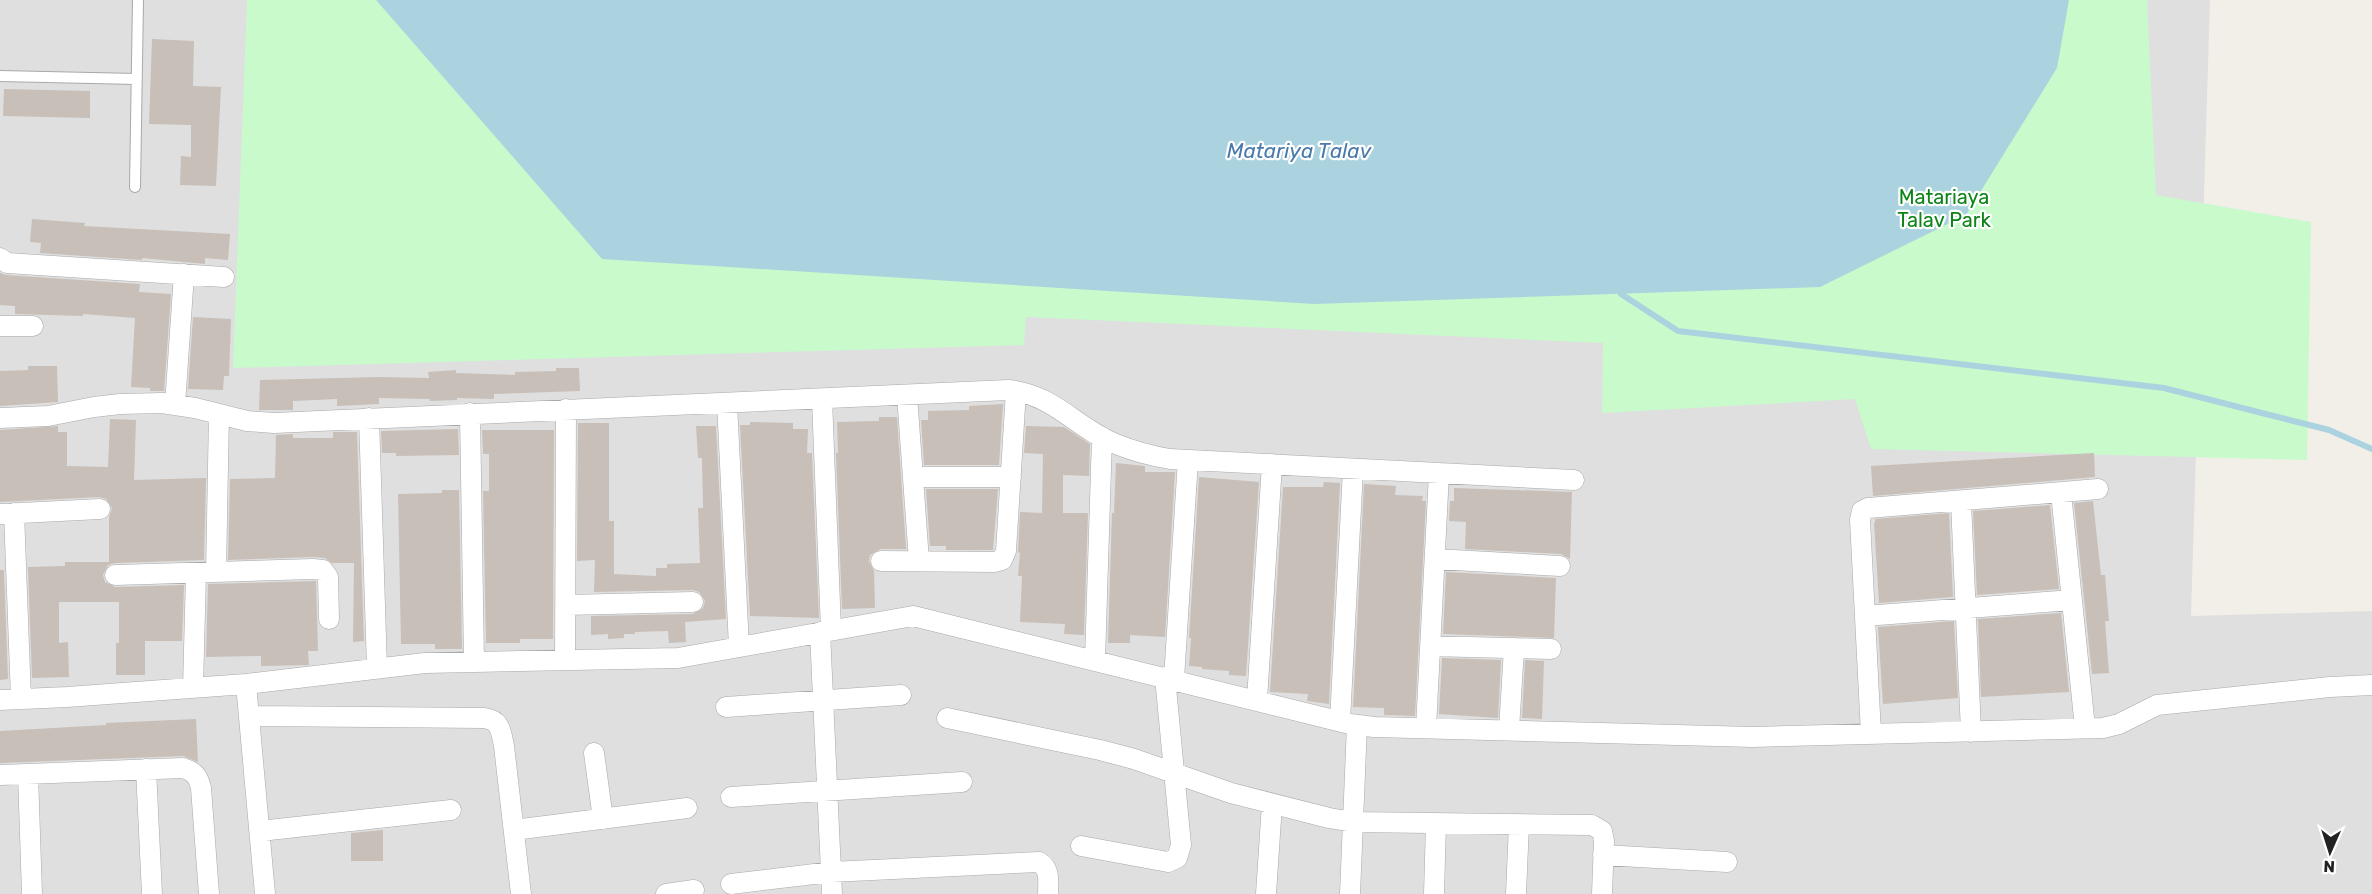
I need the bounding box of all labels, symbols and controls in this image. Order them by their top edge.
water label: Matariya Talav [1227,138,1372,163]
park label: Matariaya Talav Park [1897,185,1991,232]
north arrow [2300,822,2360,882]
text: N [2323,857,2335,876]

